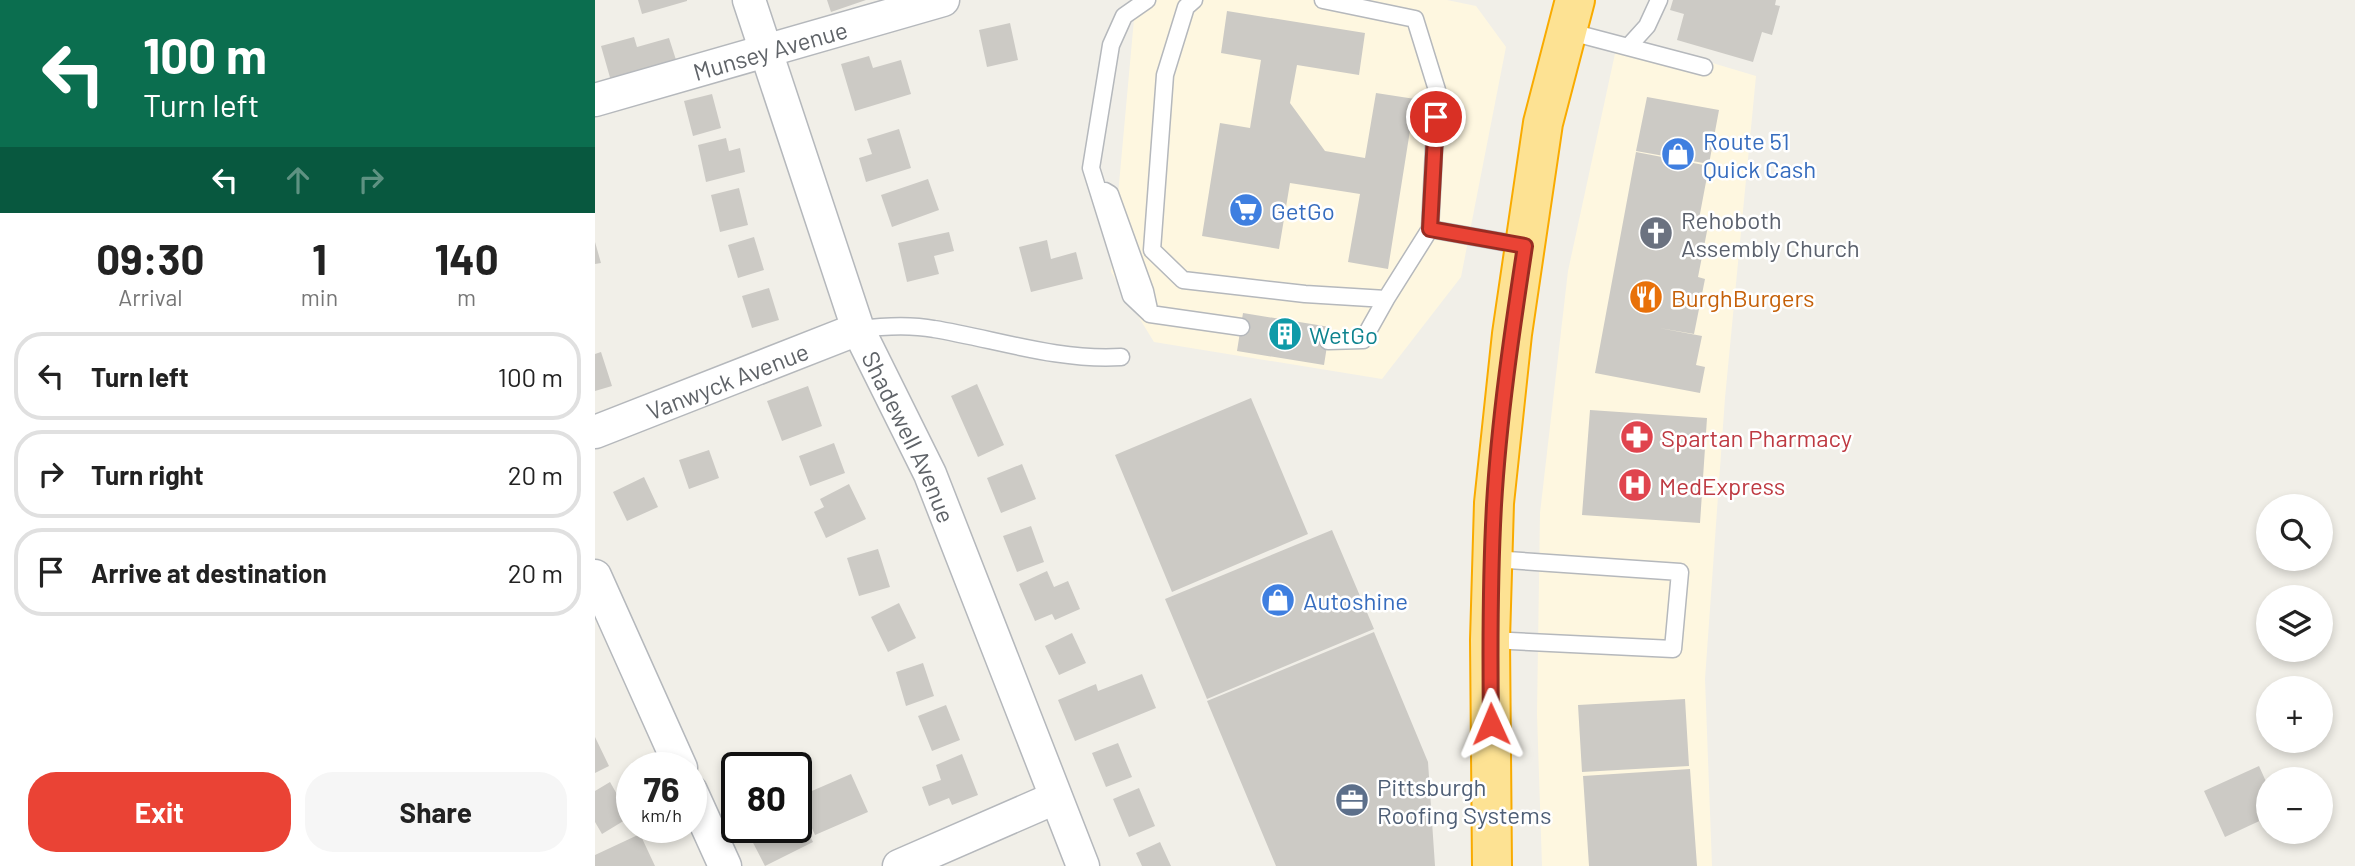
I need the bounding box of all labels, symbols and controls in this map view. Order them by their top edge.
street label: Munsey Avenue [689,14,850,86]
text: 100 m [143,25,267,84]
icon: left [28,28,119,119]
text: Turn left [143,85,260,123]
pin [1406,87,1466,147]
icon: arrive [1417,98,1455,136]
place label: Route 51 Quick Cash [1703,126,1816,183]
shop icon: Route 51 Quick Cash [1659,135,1697,173]
icon: left [206,161,244,199]
icon: ahead [279,161,317,199]
icon: right [352,161,390,199]
supermarket icon: GetGo [1227,191,1265,229]
place label: GetGo [1271,196,1335,225]
place label: Rehoboth Assembly Church [1681,205,1860,262]
church icon: Rehoboth Assembly Church [1637,214,1675,252]
text: 09:30 [96,233,204,283]
text: 1 [312,233,327,283]
text: 140 [434,233,499,283]
restaurant icon: BurghBurgers [1627,278,1665,316]
text: Arrival [118,283,183,311]
text: min [301,283,338,311]
text: m [457,283,476,311]
place label: BurghBurgers [1671,283,1815,312]
building icon: WetGo [1266,315,1304,353]
place label: WetGo [1309,320,1378,349]
street label: Vanwyck Avenue [642,335,812,425]
street label: Shadewell Avenue [857,346,962,527]
icon: left [32,357,70,395]
text: Turn left [91,361,189,392]
text: 100 m [498,361,563,392]
pharmacy icon: Spartan Pharmacy [1618,418,1656,456]
place label: Spartan Pharmacy [1661,423,1852,452]
icon: right [32,455,70,493]
text: Turn right [91,459,204,490]
text: 20 m [508,459,563,490]
hospital icon: MedExpress [1616,466,1654,504]
place label: MedExpress [1659,471,1785,500]
map controls [2256,494,2333,844]
button: search [2256,494,2333,571]
icon: arrive [32,553,70,591]
text: Arrive at destination [91,557,327,588]
text: 20 m [508,557,563,588]
shop icon: Autoshine [1259,581,1297,619]
button: layers [2256,585,2333,662]
place label: Autoshine [1303,586,1408,615]
button: + [2256,676,2333,753]
position arrow [1454,687,1528,761]
speed limit sign: 80 [721,752,812,843]
text: 76 [643,767,680,809]
button: − [2256,767,2333,844]
button: Exit [28,772,291,852]
button: Share [305,772,567,852]
place label: Pittsburgh Roofing Systems [1377,772,1551,829]
office icon: Pittsburgh Roofing Systems [1333,781,1371,819]
text: km/h [641,804,682,826]

